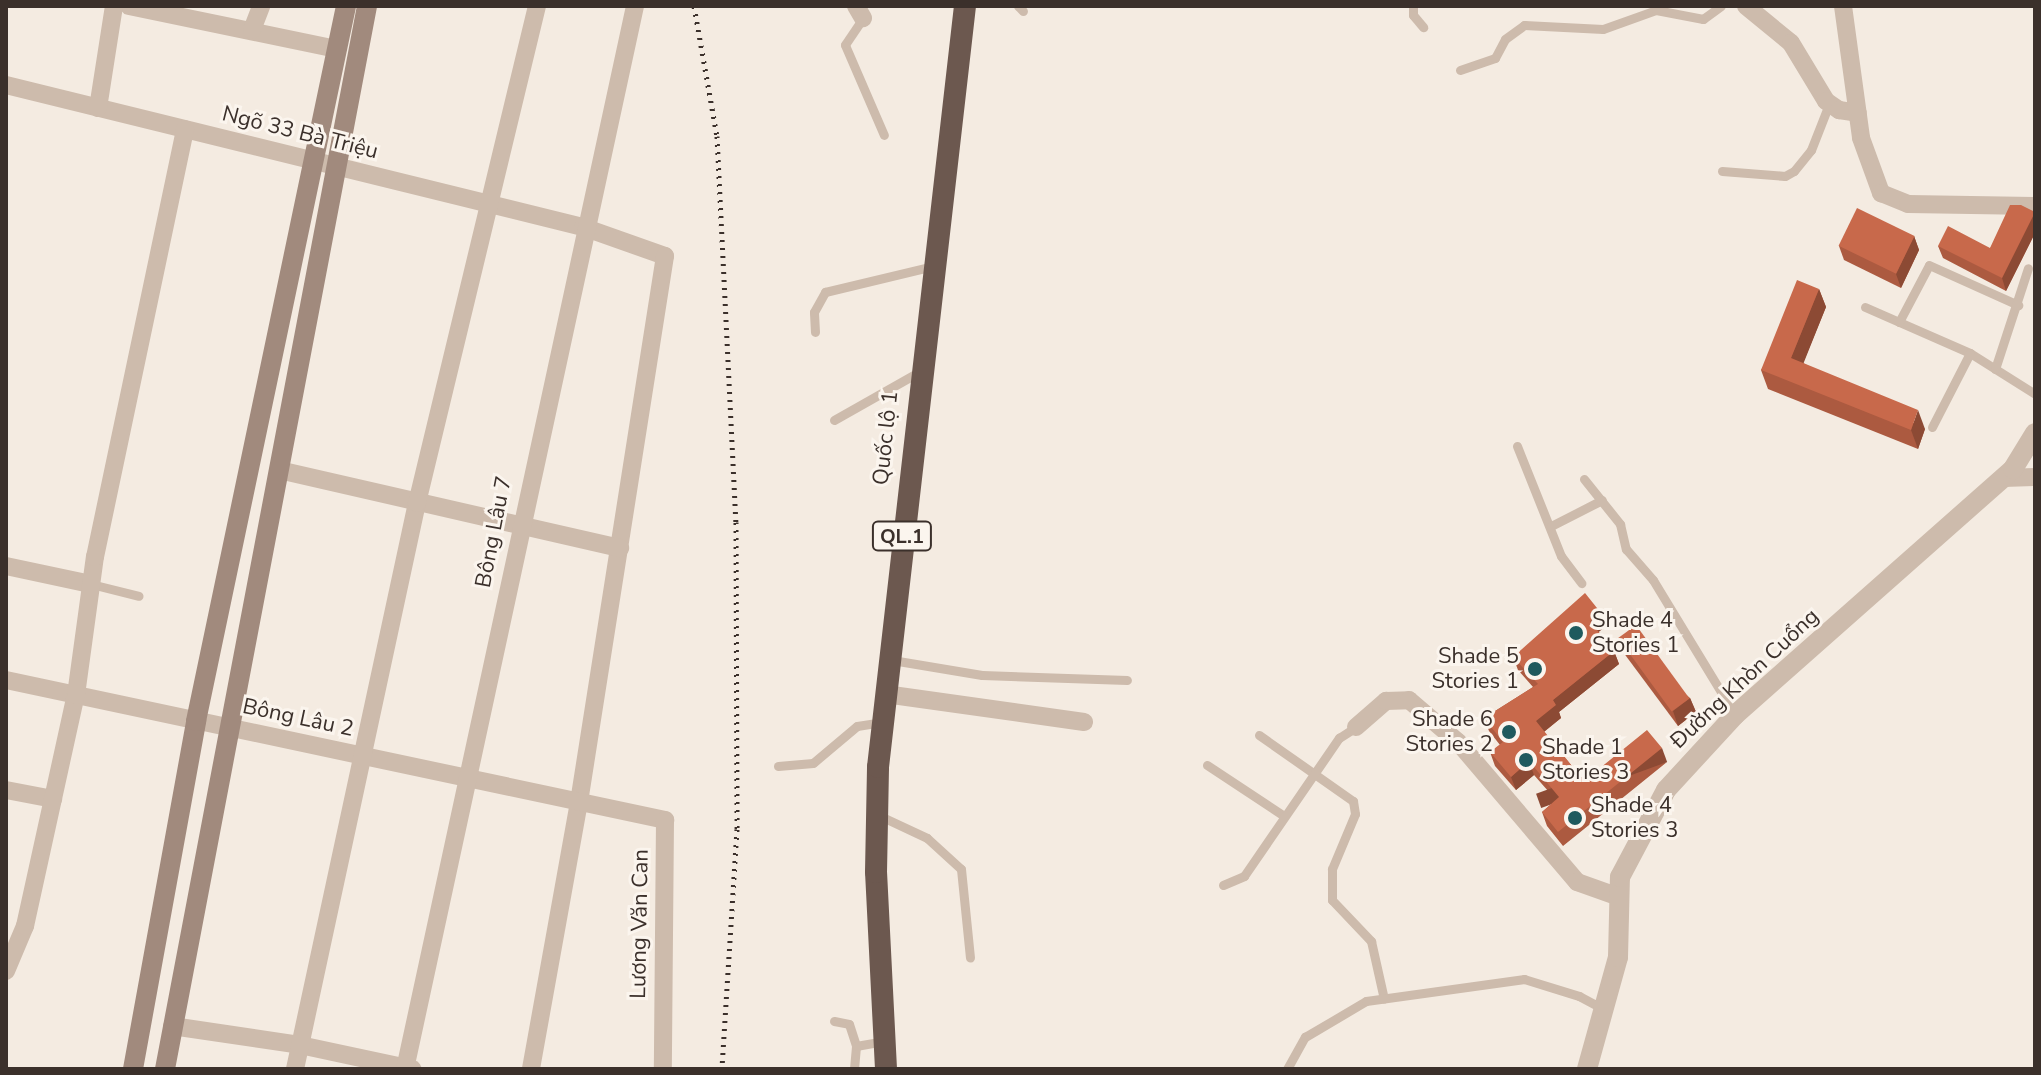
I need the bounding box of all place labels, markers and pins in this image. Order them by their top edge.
place label: Shade 4 Stories 1 [1592,607,1679,658]
marker: Shade 4 Stories 1 [1567,624,1585,642]
place label: Shade 5 Stories 1 [1432,643,1519,694]
marker: Shade 5 Stories 1 [1526,660,1544,678]
place label: Shade 6 Stories 2 [1406,706,1493,758]
marker: Shade 6 Stories 2 [1500,723,1518,741]
place label: Shade 1 Stories 3 [1542,734,1629,786]
marker: Shade 1 Stories 3 [1517,751,1535,769]
place label: Shade 4 Stories 3 [1591,792,1678,844]
marker: Shade 4 Stories 3 [1566,809,1584,827]

